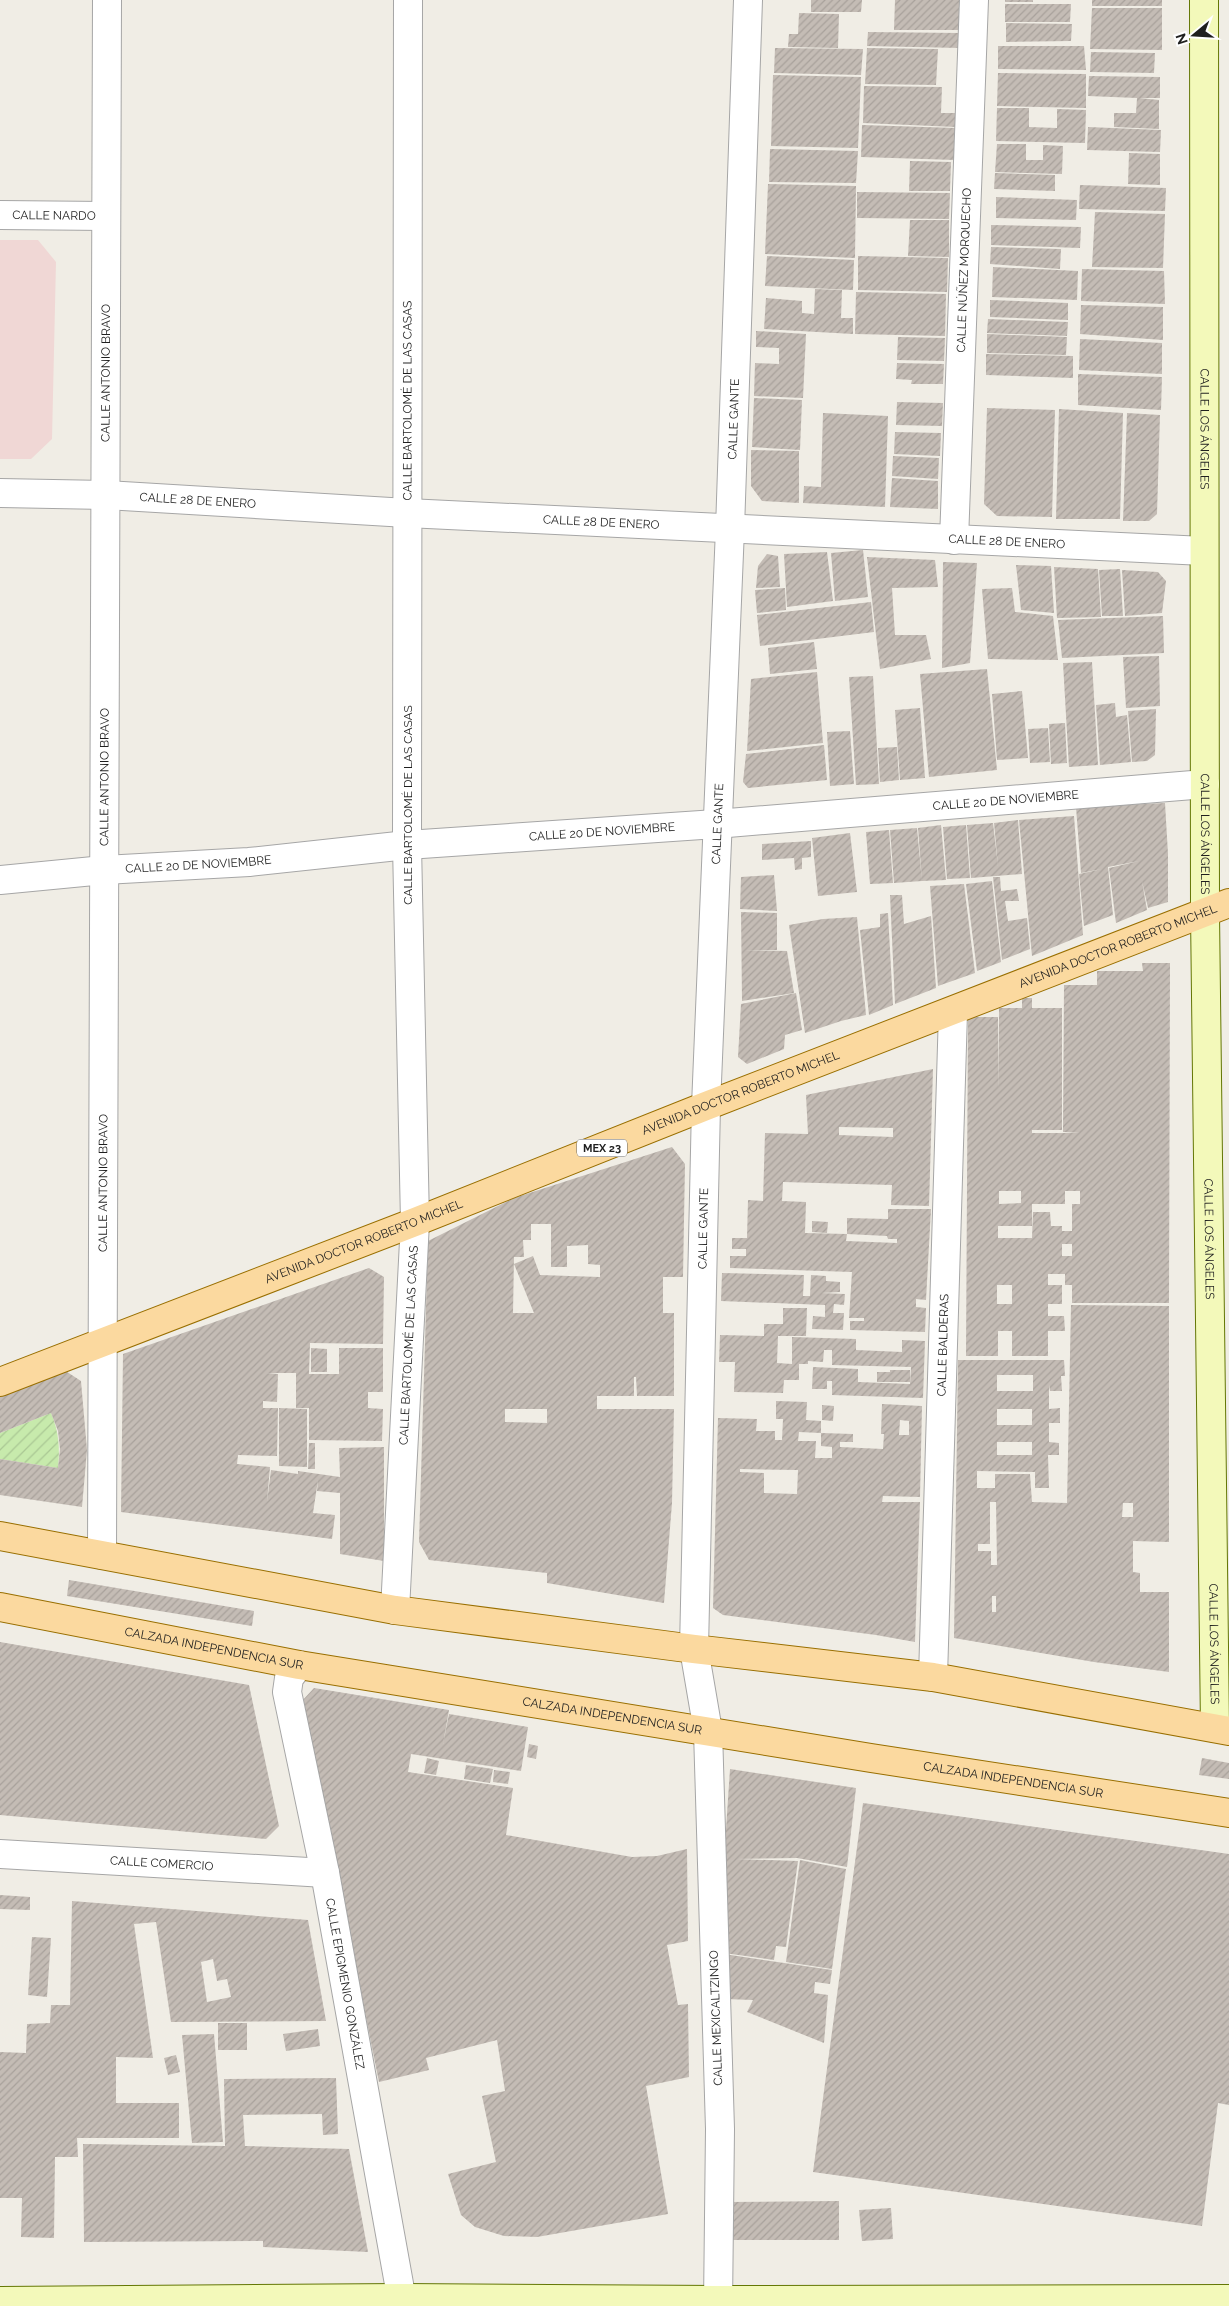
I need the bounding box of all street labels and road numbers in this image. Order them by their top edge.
street label: CALLE NÚÑEZ MORQUECHO [954,188,974,353]
street label: CALLE NARDO [12,208,96,223]
street label: CALLE BARTOLOMÉ DE LAS CASAS [400,301,415,501]
street label: CALLE ANTONIO BRAVO [99,304,113,442]
street label: CALLE LOS ÁNGELES [1197,368,1212,490]
street label: CALLE GANTE [725,378,742,460]
street label: CALLE 28 DE ENERO [139,490,257,511]
street label: CALLE 28 DE ENERO [543,512,660,532]
street label: CALLE 28 DE ENERO [948,532,1065,551]
street label: CALLE BARTOLOMÉ DE LAS CASAS [401,705,415,905]
street label: CALLE ANTONIO BRAVO [97,708,112,846]
street label: CALLE LOS ÁNGELES [1198,773,1212,895]
street label: CALLE GANTE [709,783,726,865]
street label: CALLE 20 DE NOVIEMBRE [932,787,1079,813]
street label: CALLE 20 DE NOVIEMBRE [528,820,675,844]
street label: CALLE 20 DE NOVIEMBRE [125,853,272,876]
street label: AVENIDA DOCTOR ROBERTO MICHEL [1017,901,1219,991]
street label: AVENIDA DOCTOR ROBERTO MICHEL [640,1048,841,1138]
street label: CALLE ANTONIO BRAVO [96,1114,110,1252]
road number: MEX 23 [577,1140,627,1156]
street label: CALLE LOS ÁNGELES [1201,1178,1217,1300]
street label: CALLE GANTE [695,1188,711,1269]
street label: AVENIDA DOCTOR ROBERTO MICHEL [263,1197,465,1286]
street label: CALLE BARTOLOMÉ DE LAS CASAS [397,1245,421,1445]
street label: CALLE BALDERAS [934,1294,952,1397]
street label: CALLE LOS ÁNGELES [1206,1583,1222,1705]
street label: CALZADA INDEPENDENCIA SUR [124,1624,304,1673]
street label: CALZADA INDEPENDENCIA SUR [522,1694,703,1737]
street label: CALZADA INDEPENDENCIA SUR [922,1759,1104,1801]
street label: CALLE COMERCIO [110,1853,214,1873]
street label: CALLE EPIGMENIO GONZÁLEZ [323,1897,367,2071]
street label: CALLE MEXICALTZINGO [707,1950,725,2086]

